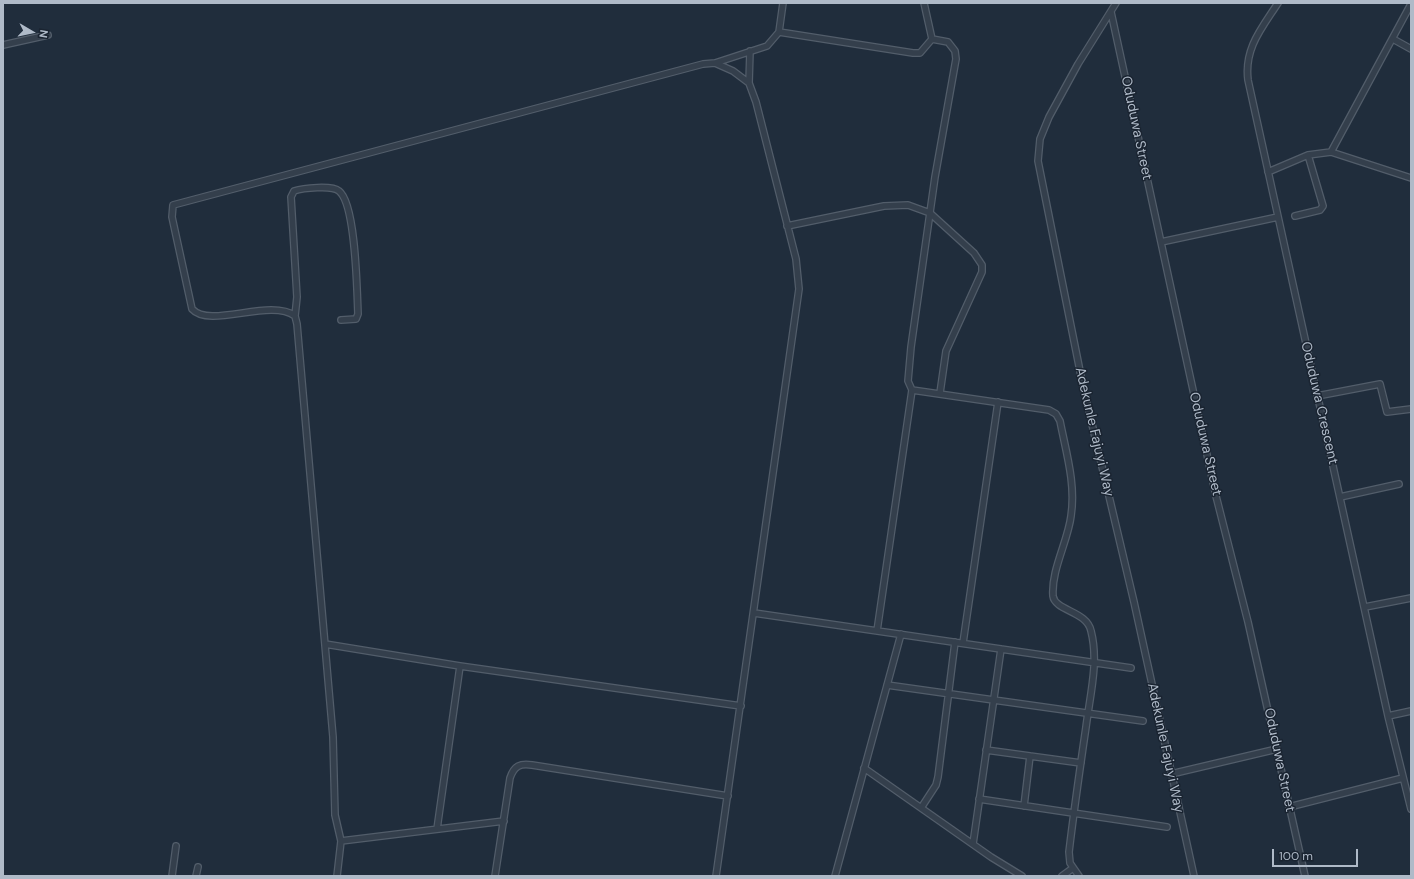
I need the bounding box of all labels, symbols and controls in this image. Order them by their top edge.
north arrow [12,12,52,52]
text: N [36,29,51,39]
street label: Oduduwa Street [1117,74,1155,182]
street label: Oduduwa Crescent [1297,340,1341,466]
street label: Adekunle Fajuyi Way [1071,366,1117,498]
street label: Oduduwa Street [1185,391,1225,497]
street label: Adekunle Fajuyi Way [1143,681,1187,815]
street label: Oduduwa Street [1260,706,1298,814]
scale bar [1274,841,1360,867]
text: 100 m [1279,848,1313,864]

